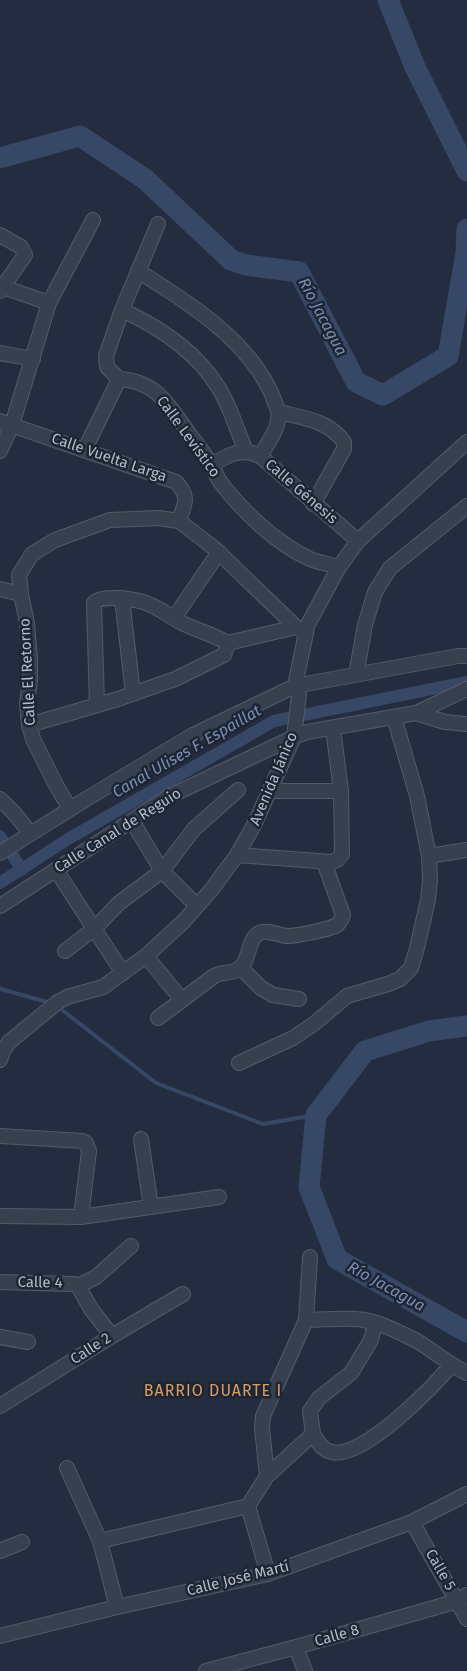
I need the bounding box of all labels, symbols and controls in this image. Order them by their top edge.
water label: Río Jacagua [294,275,350,359]
street label: Calle Levístico [152,393,224,481]
street label: Calle Vuelta Larga [49,430,169,486]
street label: Calle Génesis [261,456,341,528]
street label: Calle El Retorno [16,618,40,726]
water label: Canal Ulises F. Espaillat [109,702,265,802]
street label: Avenida Jánico [246,730,302,828]
street label: Calle Canal de Reguio [51,785,185,877]
water label: Río Jacagua [344,1258,428,1316]
street label: Calle 4 [17,1274,63,1292]
street label: Calle 2 [67,1329,115,1369]
district label: BARRIO DUARTE I [142,1382,284,1402]
street label: Calle 5 [421,1546,459,1594]
street label: Calle José Martí [185,1558,291,1600]
street label: Calle 8 [313,1621,361,1651]

